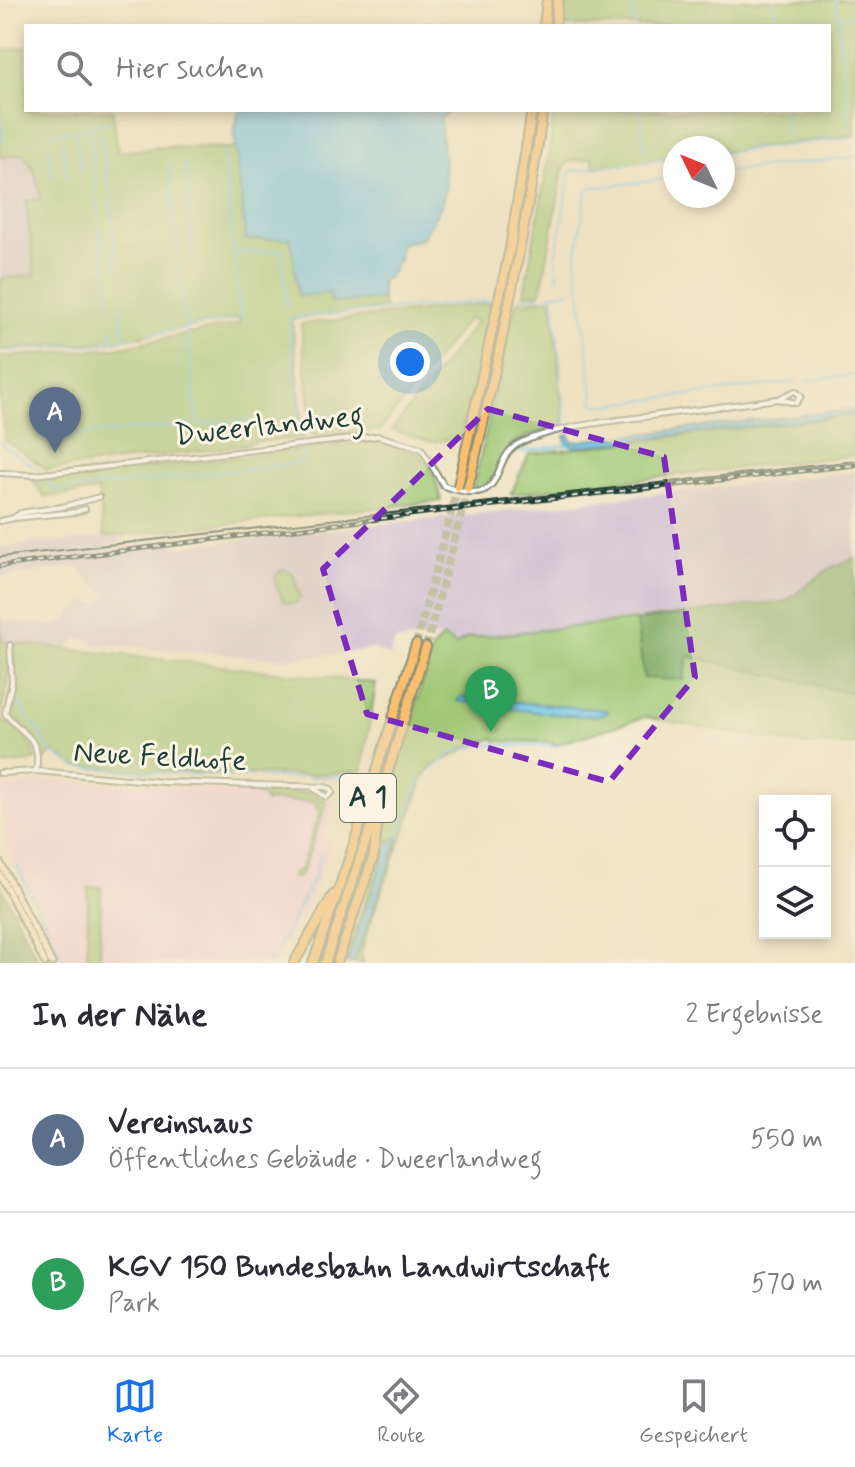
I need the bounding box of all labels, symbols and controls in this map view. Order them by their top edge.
search box [24,24,831,112]
icon: search [52,46,96,90]
text: Hier suchen [116,49,264,88]
north arrow [663,136,735,208]
your location [390,342,430,382]
pin: A [29,387,81,453]
street label: Dweerlandweg [173,397,366,458]
pin: B [465,666,517,732]
street label: Neue Feldhofe [72,733,248,781]
road number: A 1 [340,774,396,822]
map controls [759,795,831,939]
button: locate [759,795,831,867]
button: layers [759,867,831,939]
text: In der Nähe [32,993,207,1038]
text: 2 Ergebnisse [685,998,823,1032]
text: Vereinshaus [108,1104,253,1143]
text: A [49,1123,67,1157]
text: 550 m [750,1123,823,1157]
text: Öffentliches Gebäude · Dweerlandweg [108,1143,542,1177]
text: KGV 150 Bundesbahn Landwirtschaft [108,1248,610,1287]
text: B [50,1267,66,1301]
text: 570 m [751,1267,823,1301]
text: Park [108,1287,160,1321]
tab: Karte [107,1374,163,1450]
tab: Route [377,1374,425,1450]
tab: Gespeichert [639,1374,748,1450]

